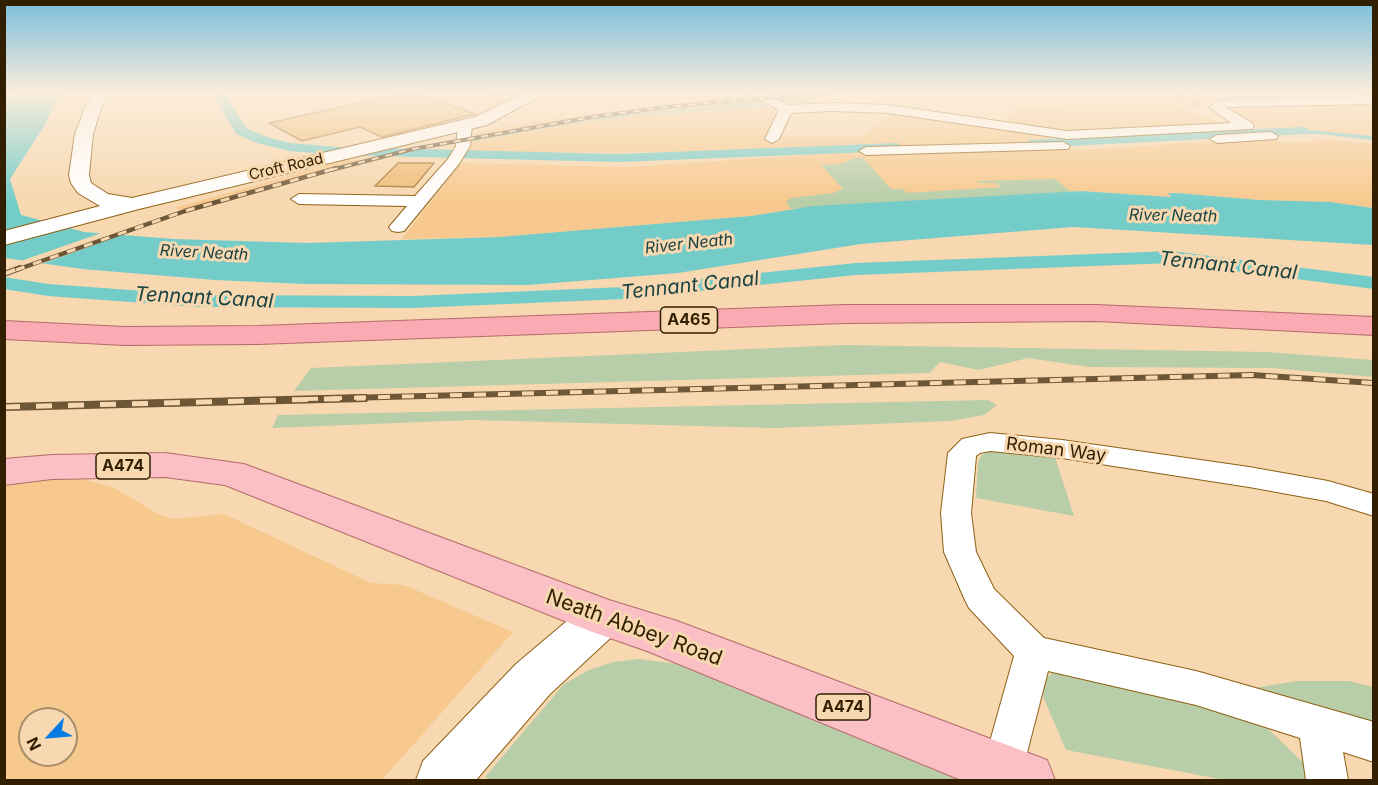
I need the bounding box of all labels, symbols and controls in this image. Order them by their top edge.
street label: Croft Road [247,150,325,184]
water label: River Neath [1129,206,1217,226]
water label: River Neath [644,230,734,258]
water label: River Neath [159,241,249,265]
water label: Tennant Canal [1158,247,1298,285]
water label: Tennant Canal [620,267,760,305]
water label: Tennant Canal [134,282,274,314]
road number: A465 [660,307,718,333]
street label: Roman Way [1005,433,1107,467]
road number: A474 [96,453,150,479]
street label: Neath Abbey Road [542,584,726,672]
road number: A474 [816,694,870,720]
north arrow [18,707,78,767]
text: N [22,734,45,754]

